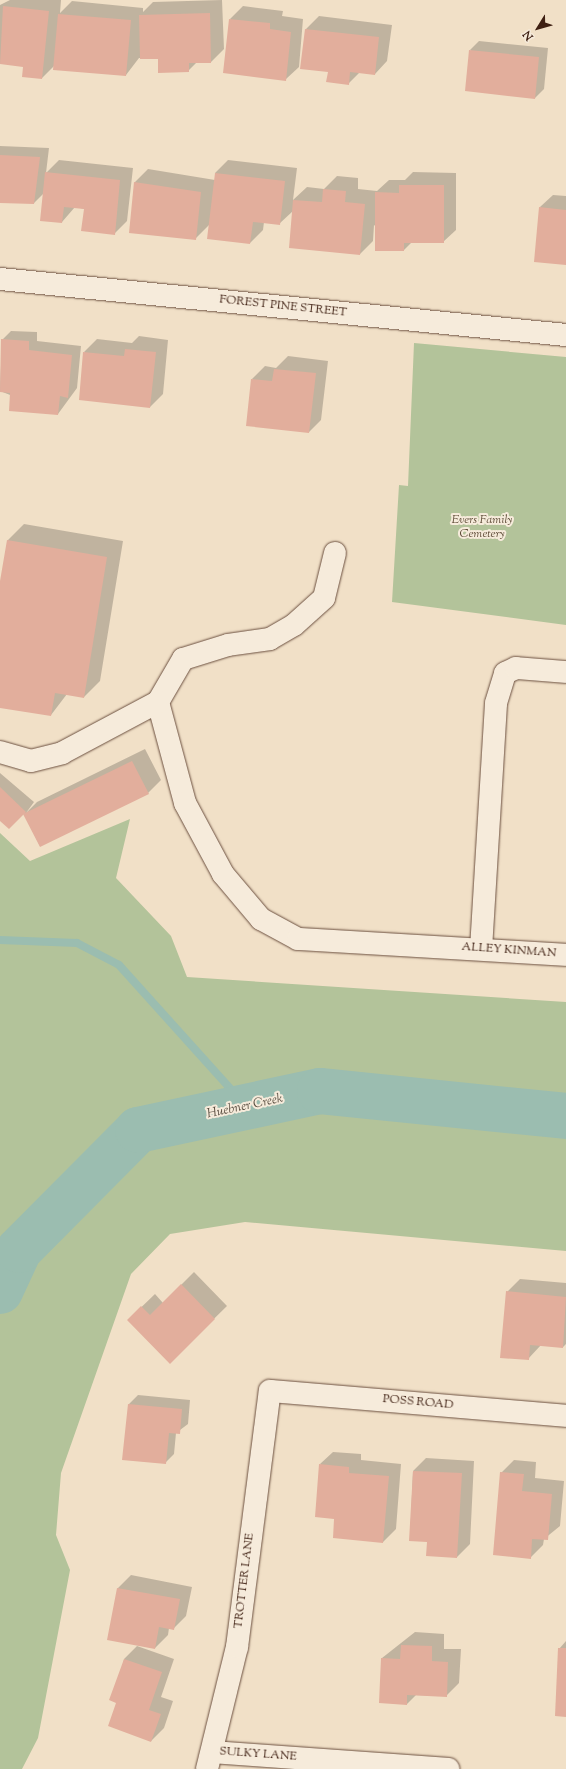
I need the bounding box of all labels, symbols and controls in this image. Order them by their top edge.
north arrow [518,8,558,48]
text: N [519,27,537,44]
street label: FOREST PINE STREET [219,293,347,321]
park label: Evers Family Cemetery [452,514,512,542]
street label: ALLEY KINMAN [461,941,557,961]
water label: Huebner Creek [206,1091,284,1123]
street label: POSS ROAD [382,1393,454,1413]
street label: TROTTER LANE [232,1532,258,1630]
street label: SULKY LANE [219,1745,297,1765]

